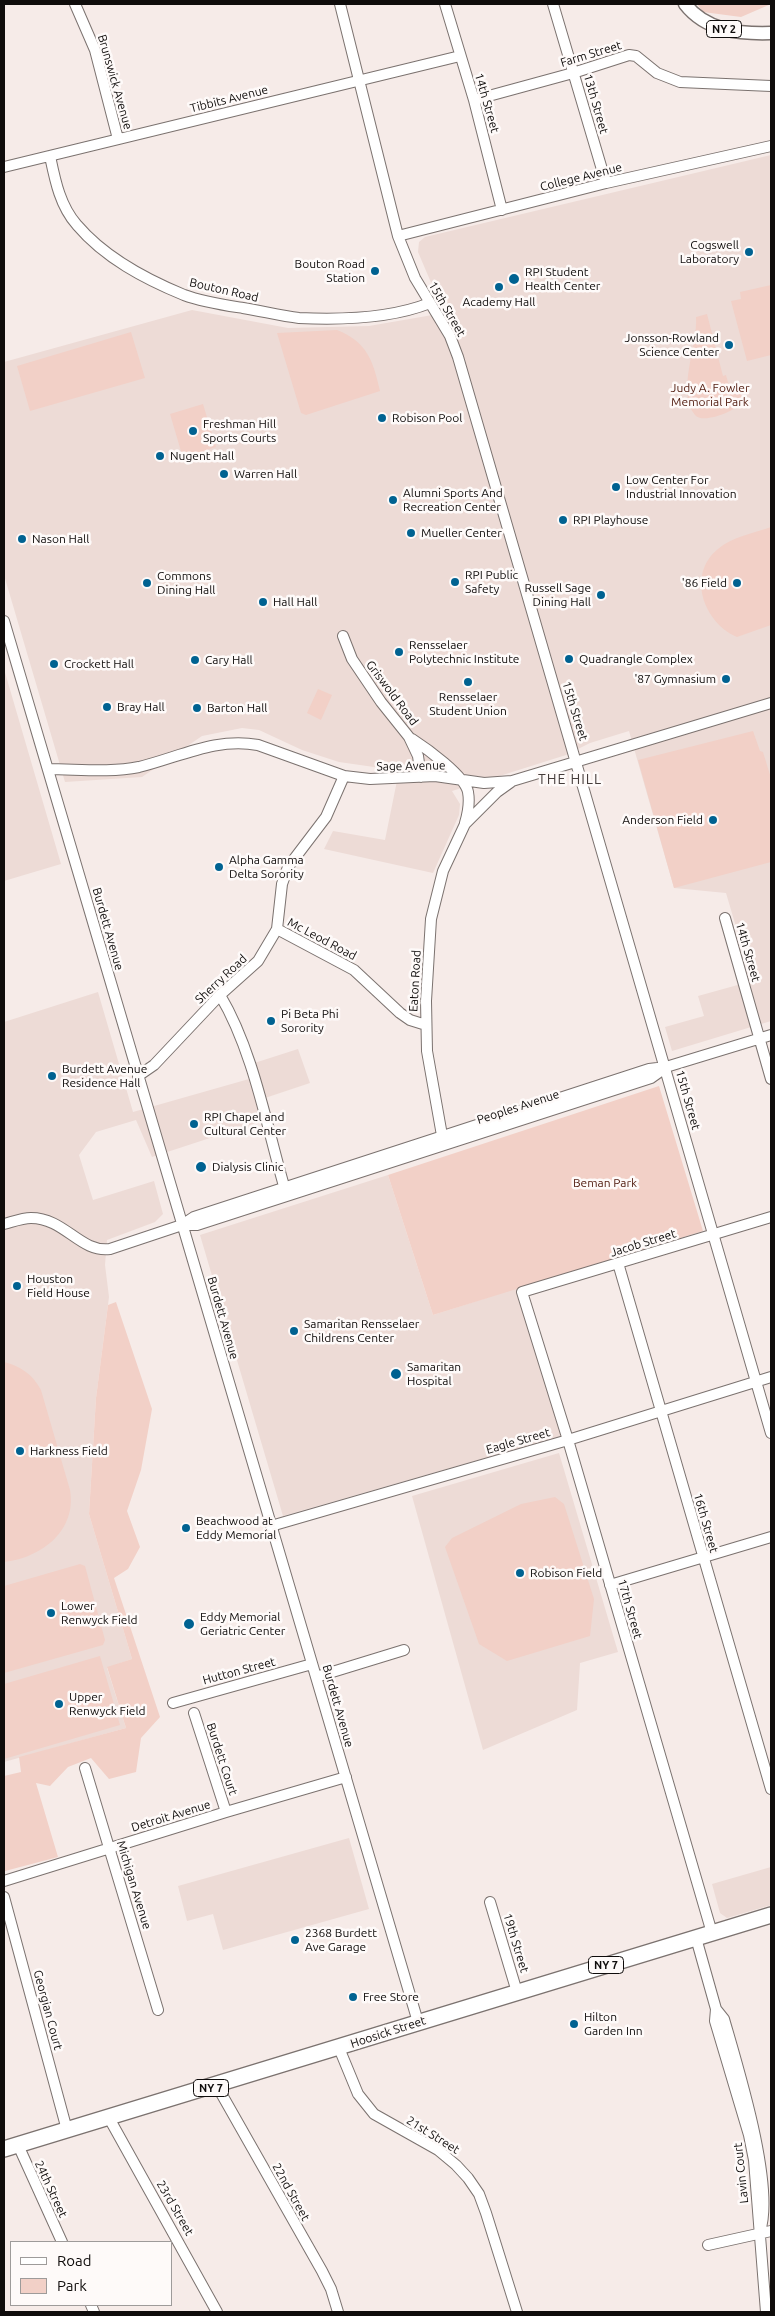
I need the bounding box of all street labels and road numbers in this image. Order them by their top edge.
road number: NY 2 [706,20,742,38]
street label: Brunswick Avenue [95,33,135,131]
street label: Farm Street [559,38,623,70]
street label: 14th Street [472,72,502,134]
street label: 13th Street [581,73,611,135]
street label: Tibbits Avenue [188,82,270,116]
street label: College Avenue [539,160,623,194]
street label: Bouton Road [188,275,260,305]
street label: 15th Street [425,279,469,339]
street label: Griswold Road [363,658,421,728]
street label: 15th Street [559,680,591,742]
street label: Sage Avenue [376,758,446,774]
street label: Burdett Avenue [89,886,127,972]
street label: Mc Leod Road [285,915,359,963]
street label: 14th Street [733,921,763,983]
street label: Eaton Road [406,950,424,1012]
street label: Sherry Road [192,951,250,1007]
street label: 15th Street [673,1069,703,1131]
street label: Peoples Avenue [475,1087,561,1127]
street label: Jacob Street [608,1226,678,1260]
street label: Burdett Avenue [204,1275,242,1361]
street label: Eagle Street [484,1425,552,1457]
street label: 16th Street [691,1492,721,1554]
street label: 17th Street [615,1578,645,1640]
street label: Hutton Street [201,1654,277,1688]
street label: Burdett Avenue [319,1663,357,1749]
street label: Burdett Court [204,1721,240,1797]
street label: Detroit Avenue [130,1797,212,1835]
street label: Michigan Avenue [114,1839,154,1931]
street label: 19th Street [500,1912,532,1974]
road number: NY 7 [588,1956,624,1974]
street label: Georgian Court [30,1968,66,2052]
street label: Hoosick Street [348,2013,428,2051]
road number: NY 7 [194,2080,228,2096]
street label: 21st Street [404,2113,462,2157]
street label: Lavin Court [731,2142,751,2204]
street label: 24th Street [32,2158,70,2220]
street label: 22nd Street [269,2161,313,2223]
street label: 23rd Street [153,2178,197,2238]

